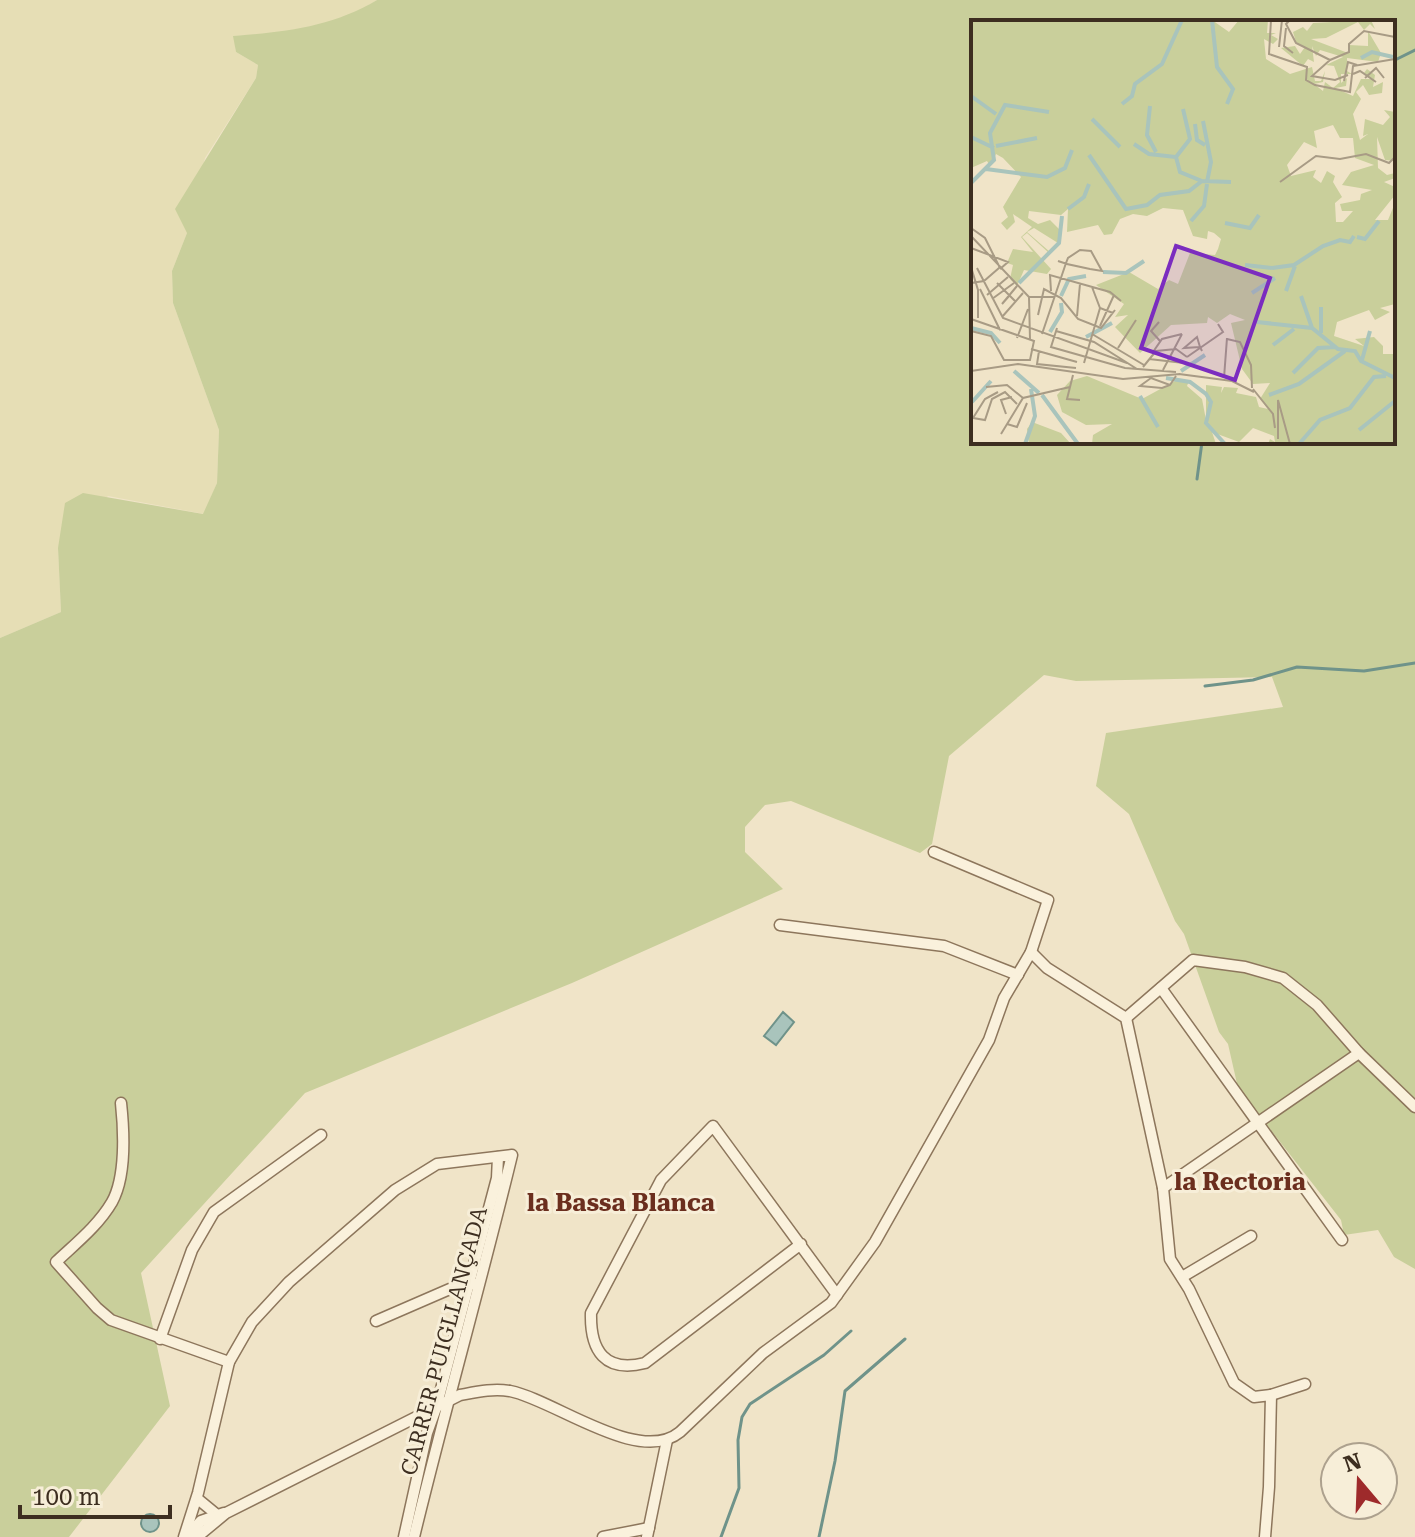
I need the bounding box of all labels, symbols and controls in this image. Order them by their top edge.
inset map [971,20,1395,444]
district label: la Rectoria [1174,1168,1306,1196]
district label: la Bassa Blanca [527,1189,715,1217]
street label: CARRER PUIGLLANÇADA [396,1203,492,1478]
north arrow [1319,1441,1399,1521]
text: N [1341,1448,1365,1477]
scale bar [20,1469,170,1519]
text: 100 m [32,1483,100,1511]

